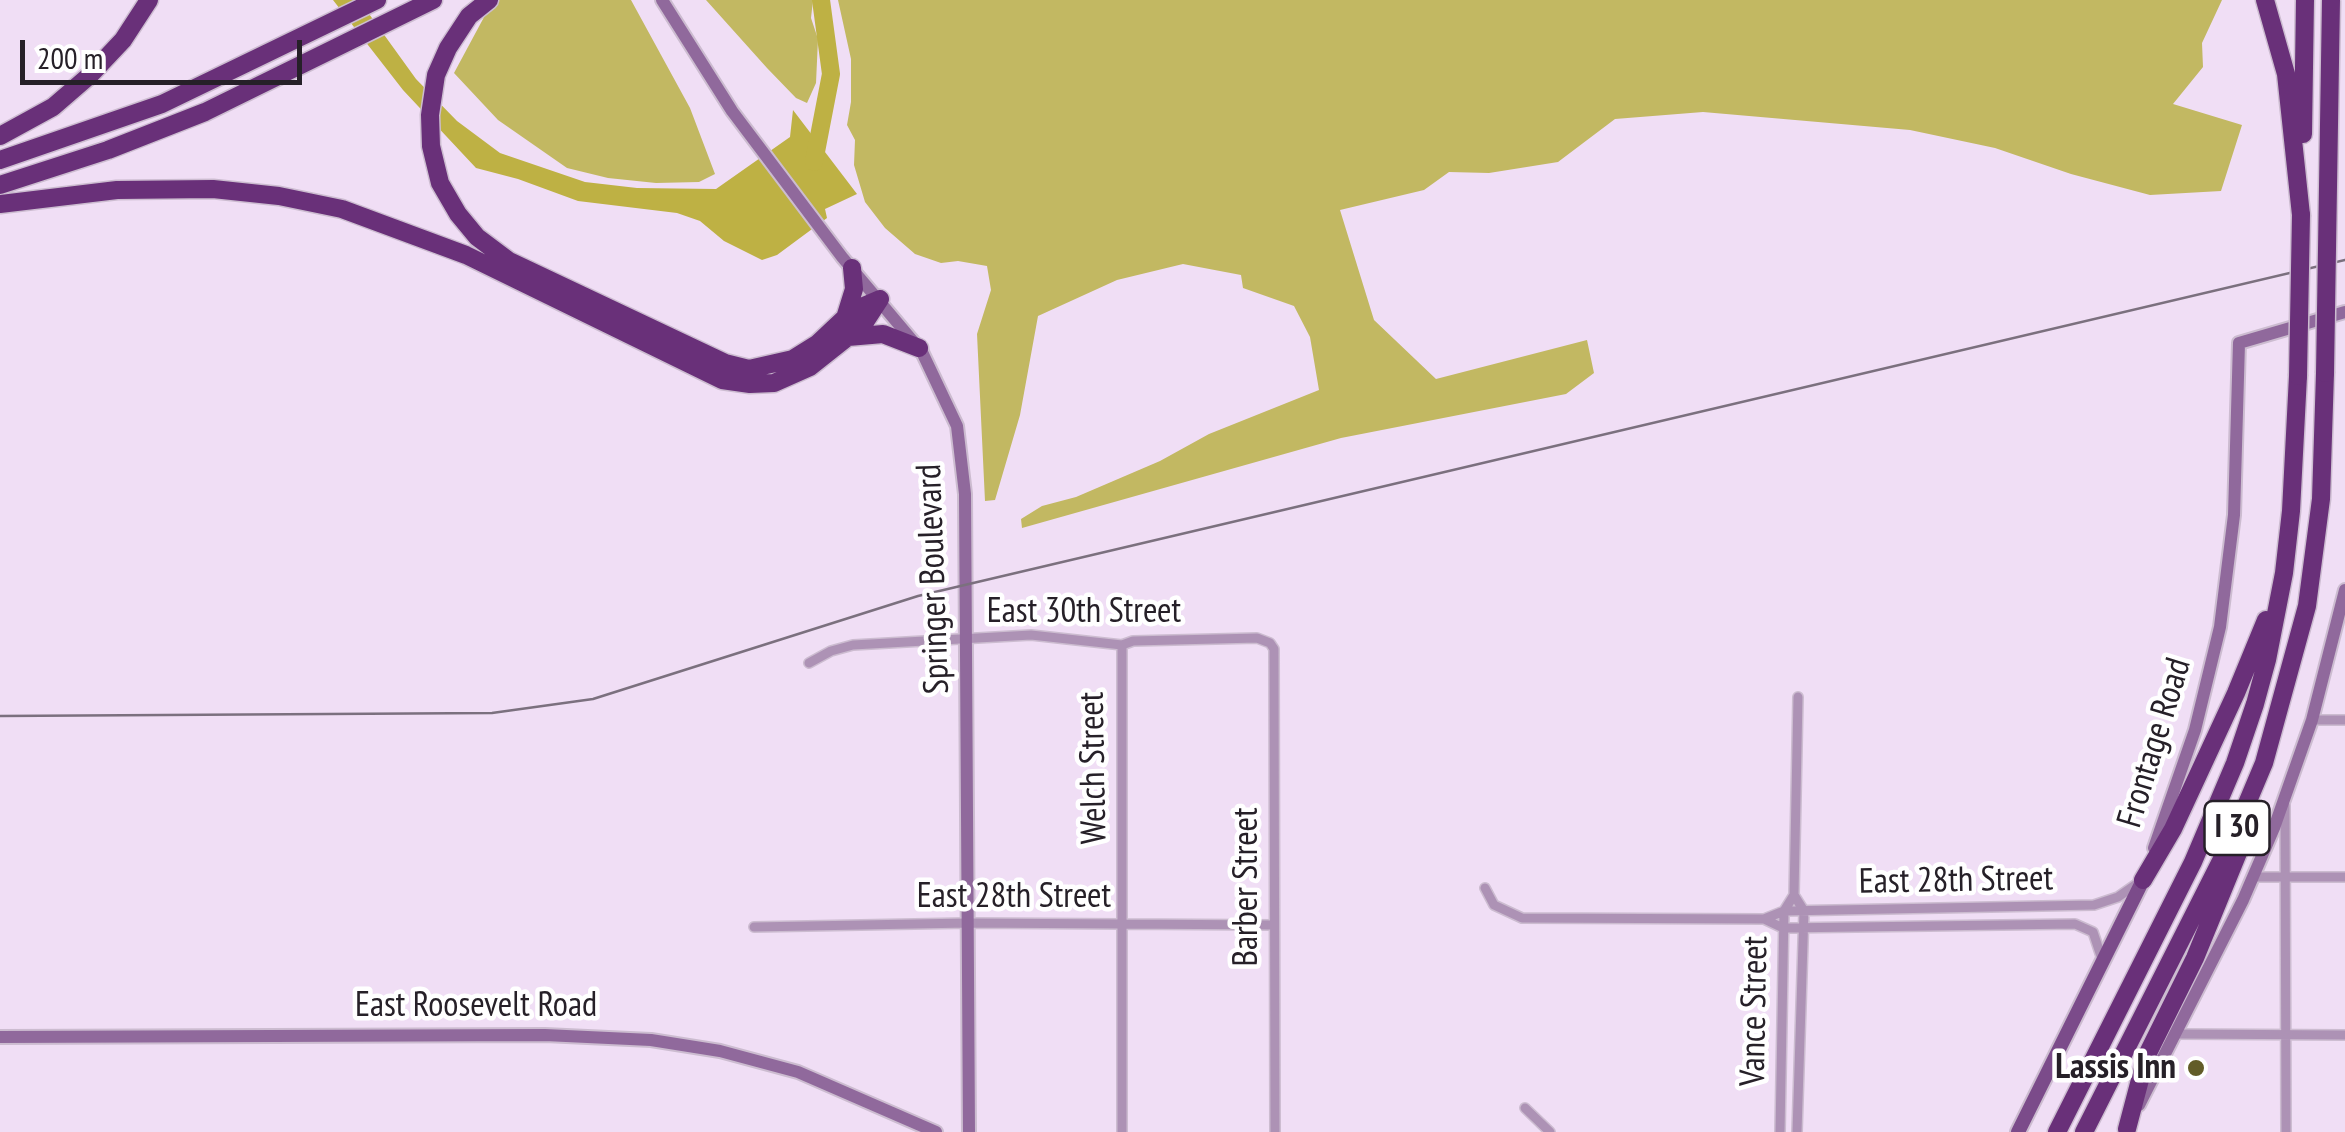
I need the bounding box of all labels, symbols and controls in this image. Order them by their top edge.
scale bar [25,20,308,82]
text: 200 m [37,38,103,77]
street label: Springer Boulevard [909,463,959,695]
street label: East 30th Street [987,591,1181,633]
street label: Frontage Road [2109,653,2201,833]
street label: Welch Street [1072,691,1116,845]
road number: I 30 [2204,801,2270,855]
street label: Barber Street [1226,807,1268,967]
street label: East 28th Street [1859,858,2053,904]
street label: East 28th Street [917,876,1111,918]
street label: Vance Street [1733,935,1777,1087]
street label: East Roosevelt Road [355,985,597,1027]
place label: Lassis Inn [2055,1047,2176,1089]
marker: Lassis Inn [2185,1057,2207,1079]

